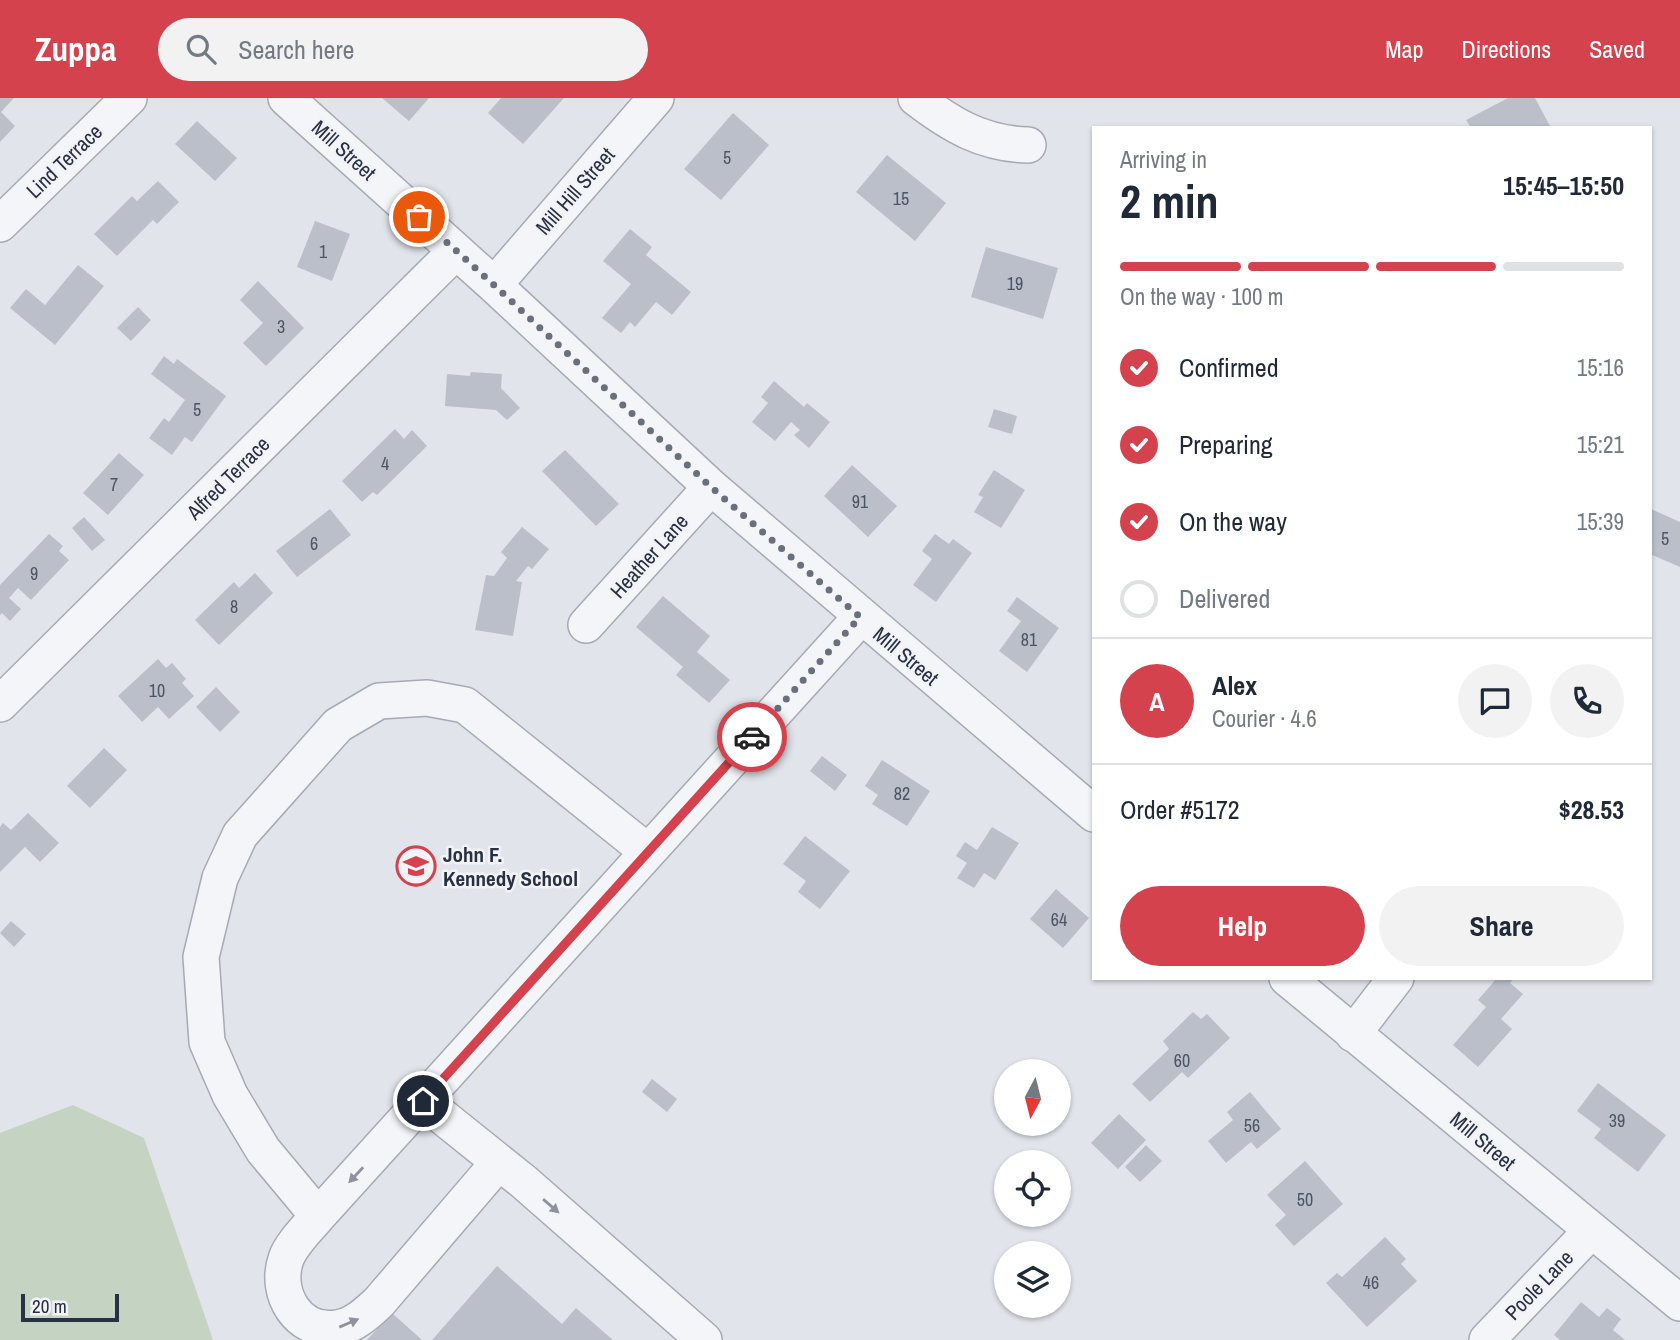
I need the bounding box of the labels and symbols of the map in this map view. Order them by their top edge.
street label: Mill Street [305,113,383,187]
street label: Lind Terrace [20,117,108,205]
street label: Mill Hill Street [529,141,621,241]
house number: 5 [723,145,731,170]
house number: 15 [893,186,909,211]
pin [389,187,449,247]
house number: 1 [319,239,328,264]
house number: 19 [1007,271,1023,296]
house number: 3 [277,314,285,339]
house number: 5 [193,397,201,422]
street label: Alfred Terrace [179,430,276,527]
house number: 4 [381,451,389,476]
house number: 7 [110,472,118,497]
house number: 91 [852,489,869,514]
street label: Heather Lane [603,508,695,604]
house number: 5 [1661,526,1669,551]
house number: 6 [310,531,318,556]
house number: 9 [30,561,38,586]
house number: 8 [230,594,238,619]
street label: Mill Street [867,620,945,692]
house number: 81 [1021,627,1038,652]
house number: 10 [149,678,165,703]
courier [717,702,787,772]
house number: 82 [894,781,910,806]
place label: John F. Kennedy School [443,840,578,893]
school or university icon: John F. Kennedy School [395,845,437,887]
house number: 64 [1051,907,1067,932]
house number: 60 [1174,1048,1190,1073]
north arrow [994,1059,1071,1136]
pin [393,1071,453,1131]
street label: Mill Street [1444,1105,1522,1177]
house number: 39 [1609,1108,1625,1133]
house number: 56 [1244,1113,1260,1138]
one-way arrow [348,1166,364,1184]
house number: 50 [1297,1187,1313,1212]
one-way arrow [543,1198,560,1213]
street label: Poole Lane [1498,1244,1580,1326]
house number: 46 [1363,1270,1379,1295]
scale bar [21,1291,119,1323]
one-way arrow [338,1318,359,1329]

